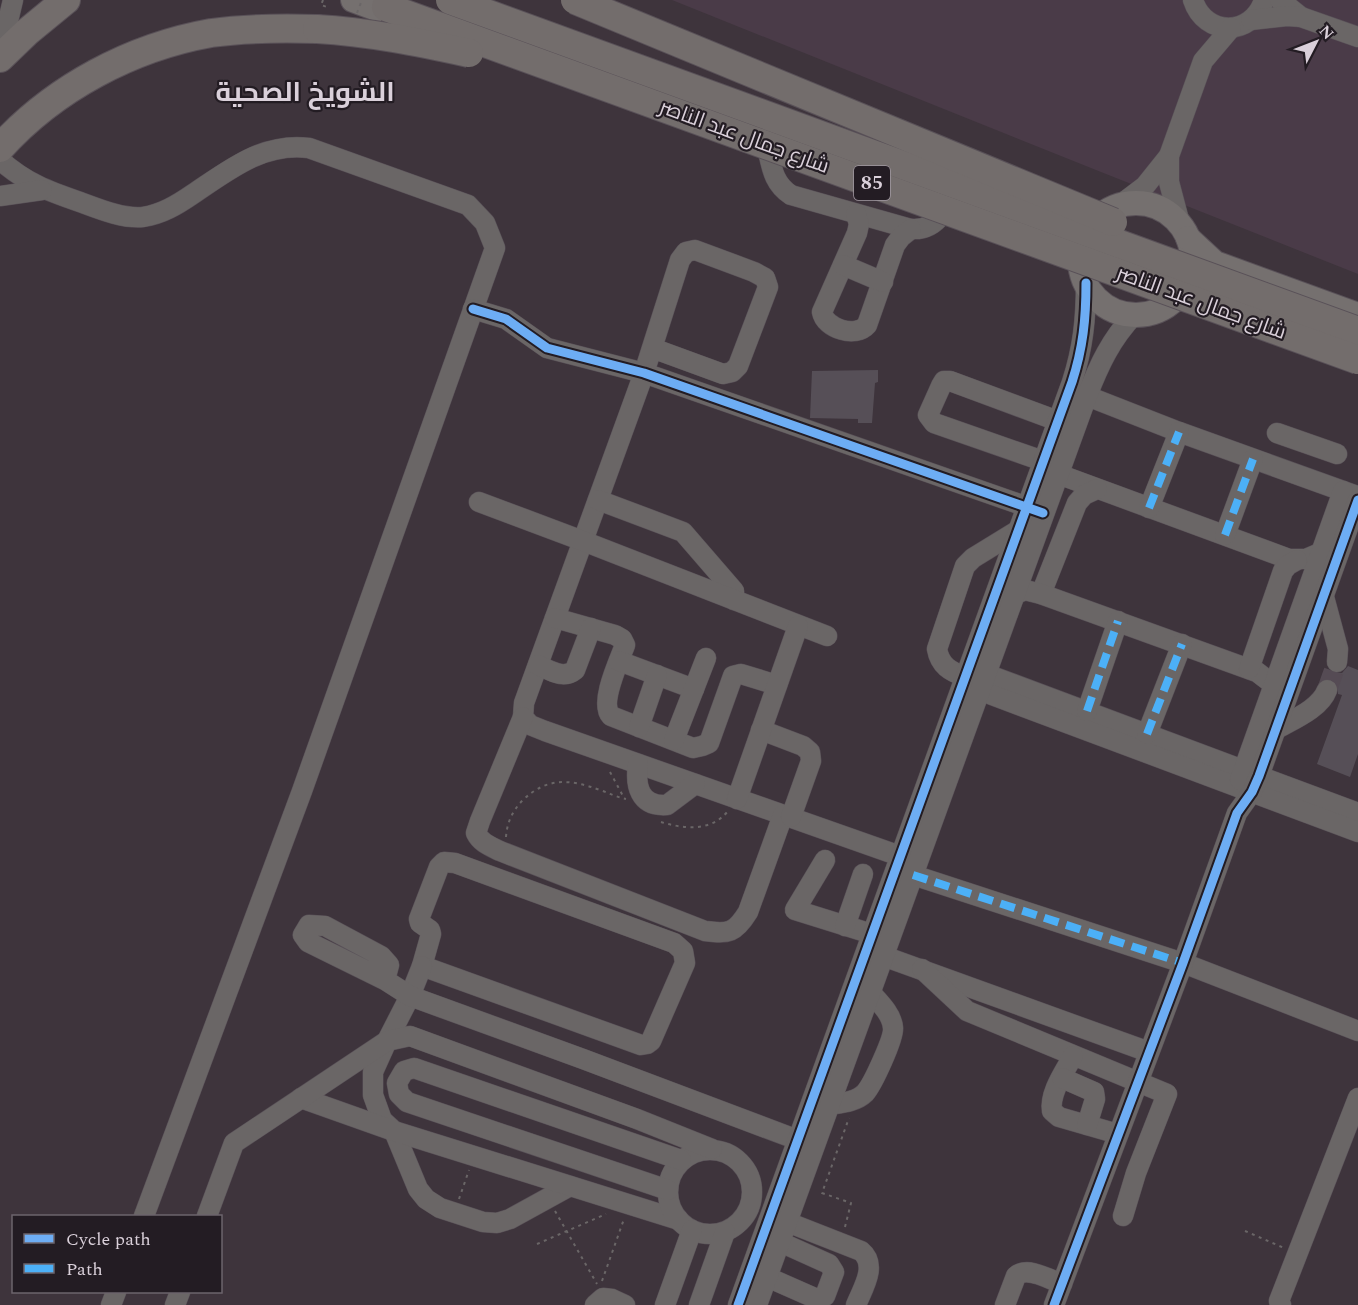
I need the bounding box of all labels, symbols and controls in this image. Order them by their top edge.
north arrow [1286,12,1346,72]
text: N [1313,20,1340,46]
district label: الشويخ الصحية [215,72,395,114]
street label: شارع جمال عبد الناصر [654,91,834,183]
road number: 85 [854,166,890,200]
street label: شارع جمال عبد الناصر [1111,257,1291,349]
legend [12,1215,222,1293]
text: Cycle path [66,1226,151,1253]
text: Path [66,1256,103,1283]

